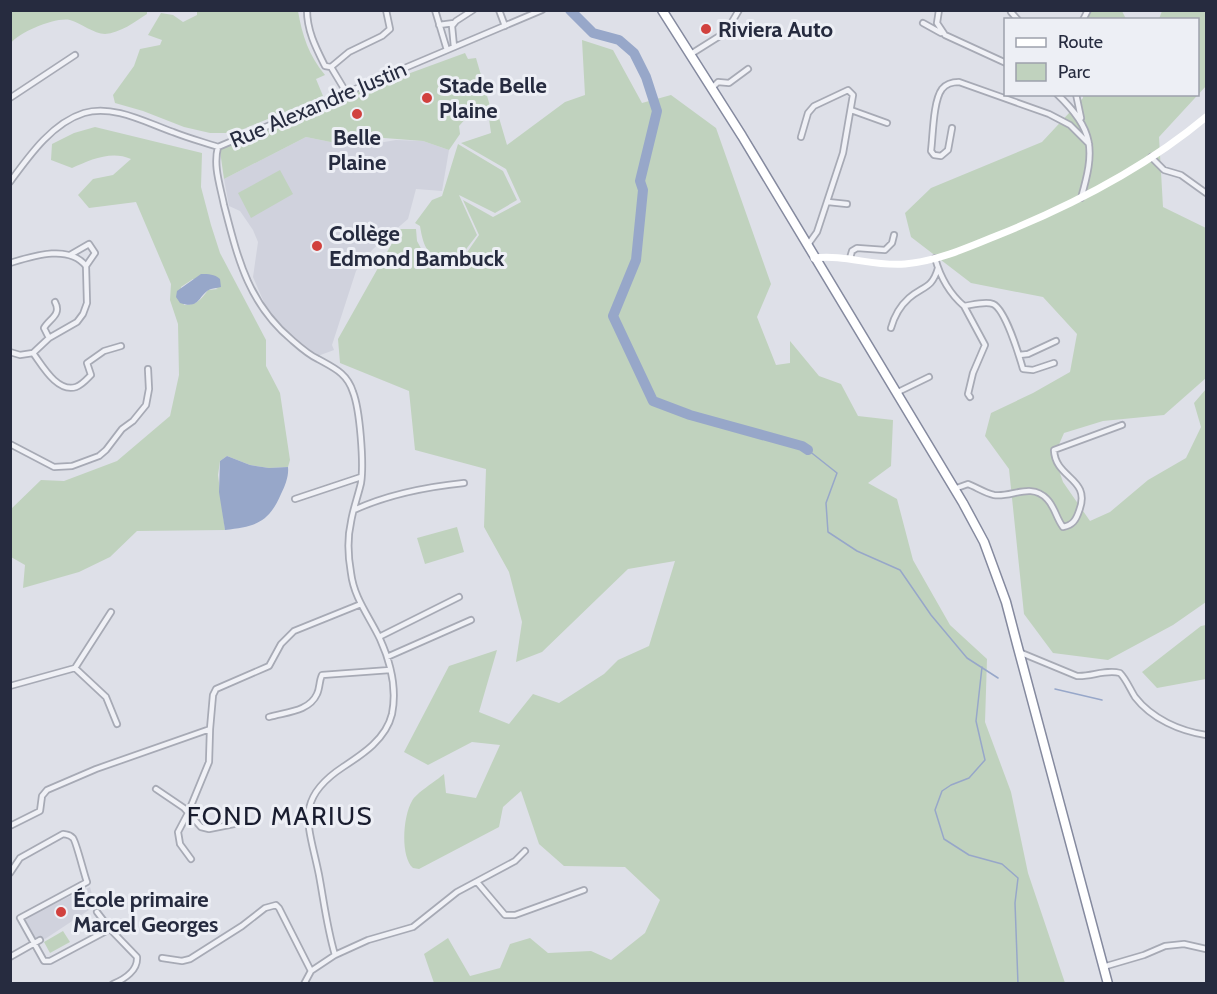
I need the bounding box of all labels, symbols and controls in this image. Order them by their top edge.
place label: Riviera Auto [718,16,833,43]
legend [1004,18,1199,96]
marker: Riviera Auto [699,22,713,36]
text: Route [1058,31,1103,53]
street label: Rue Alexandre Justin [226,55,410,154]
text: Parc [1058,61,1090,83]
place label: Stade Belle Plaine [439,72,547,124]
marker: Stade Belle Plaine [420,91,434,105]
marker: Belle Plaine [350,107,364,121]
place label: Belle Plaine [328,124,386,176]
place label: Collège Edmond Bambuck [329,220,505,272]
marker: Collège Edmond Bambuck [310,239,324,253]
district label: FOND MARIUS [187,800,373,832]
place label: École primaire Marcel Georges [73,886,218,938]
marker: École primaire Marcel Georges [54,905,68,919]

